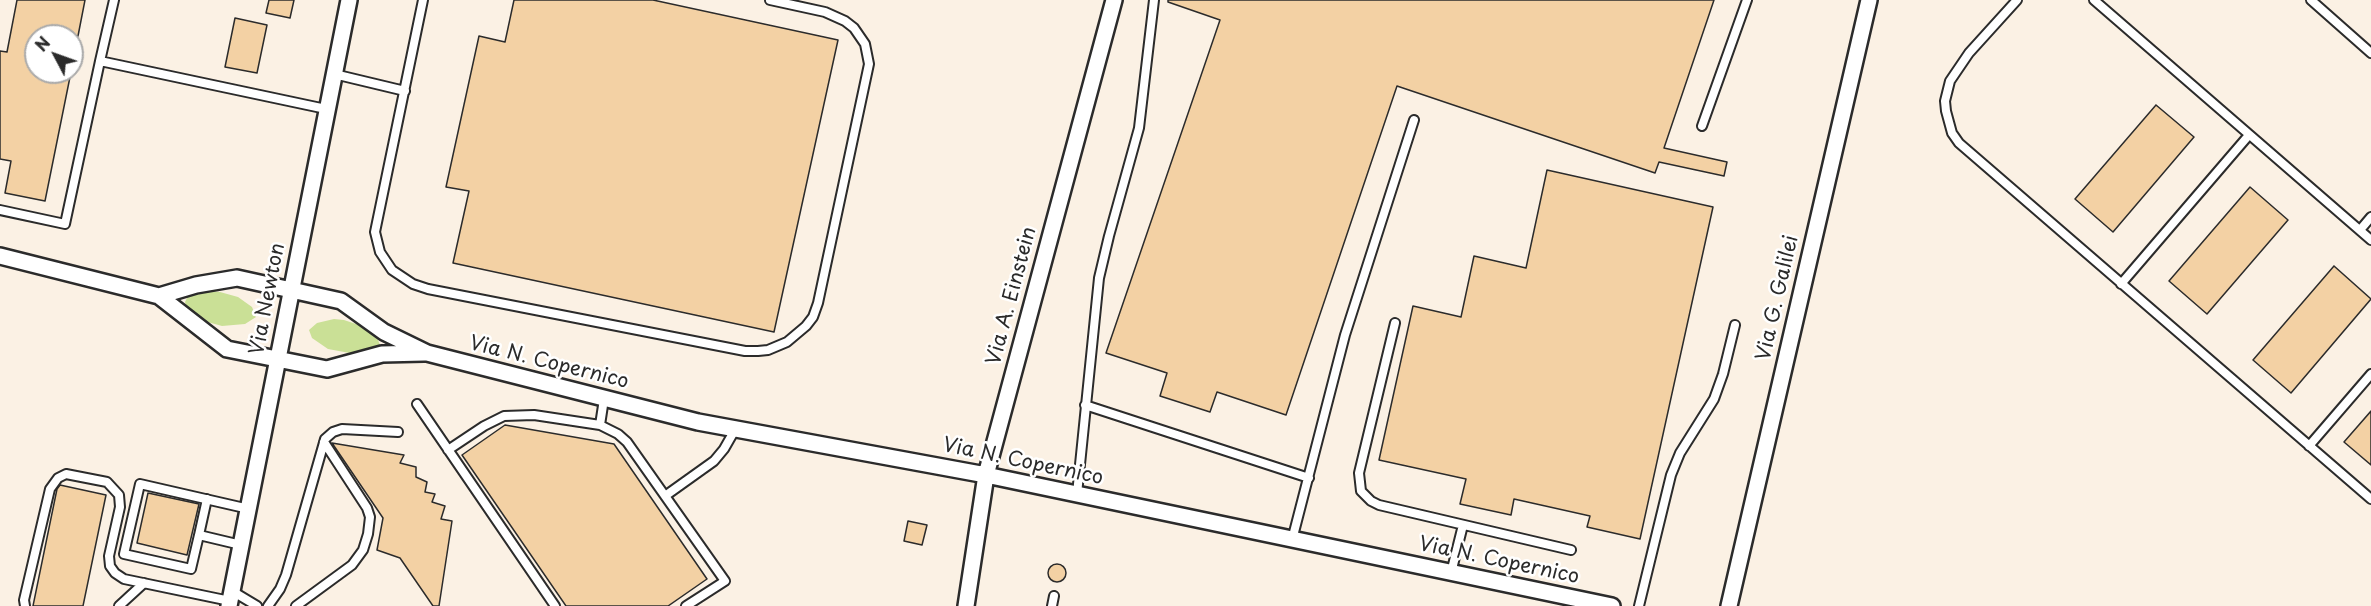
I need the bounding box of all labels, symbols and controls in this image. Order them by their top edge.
north arrow [24,24,84,84]
text: N [29,31,55,56]
street label: Via A. Einstein [982,224,1042,368]
street label: Via G. Galilei [1752,233,1804,363]
street label: Via Newton [245,241,291,357]
street label: Via N. Copernico [467,332,631,394]
street label: Via N. Copernico [941,433,1105,491]
street label: Via N. Copernico [1417,532,1581,590]

